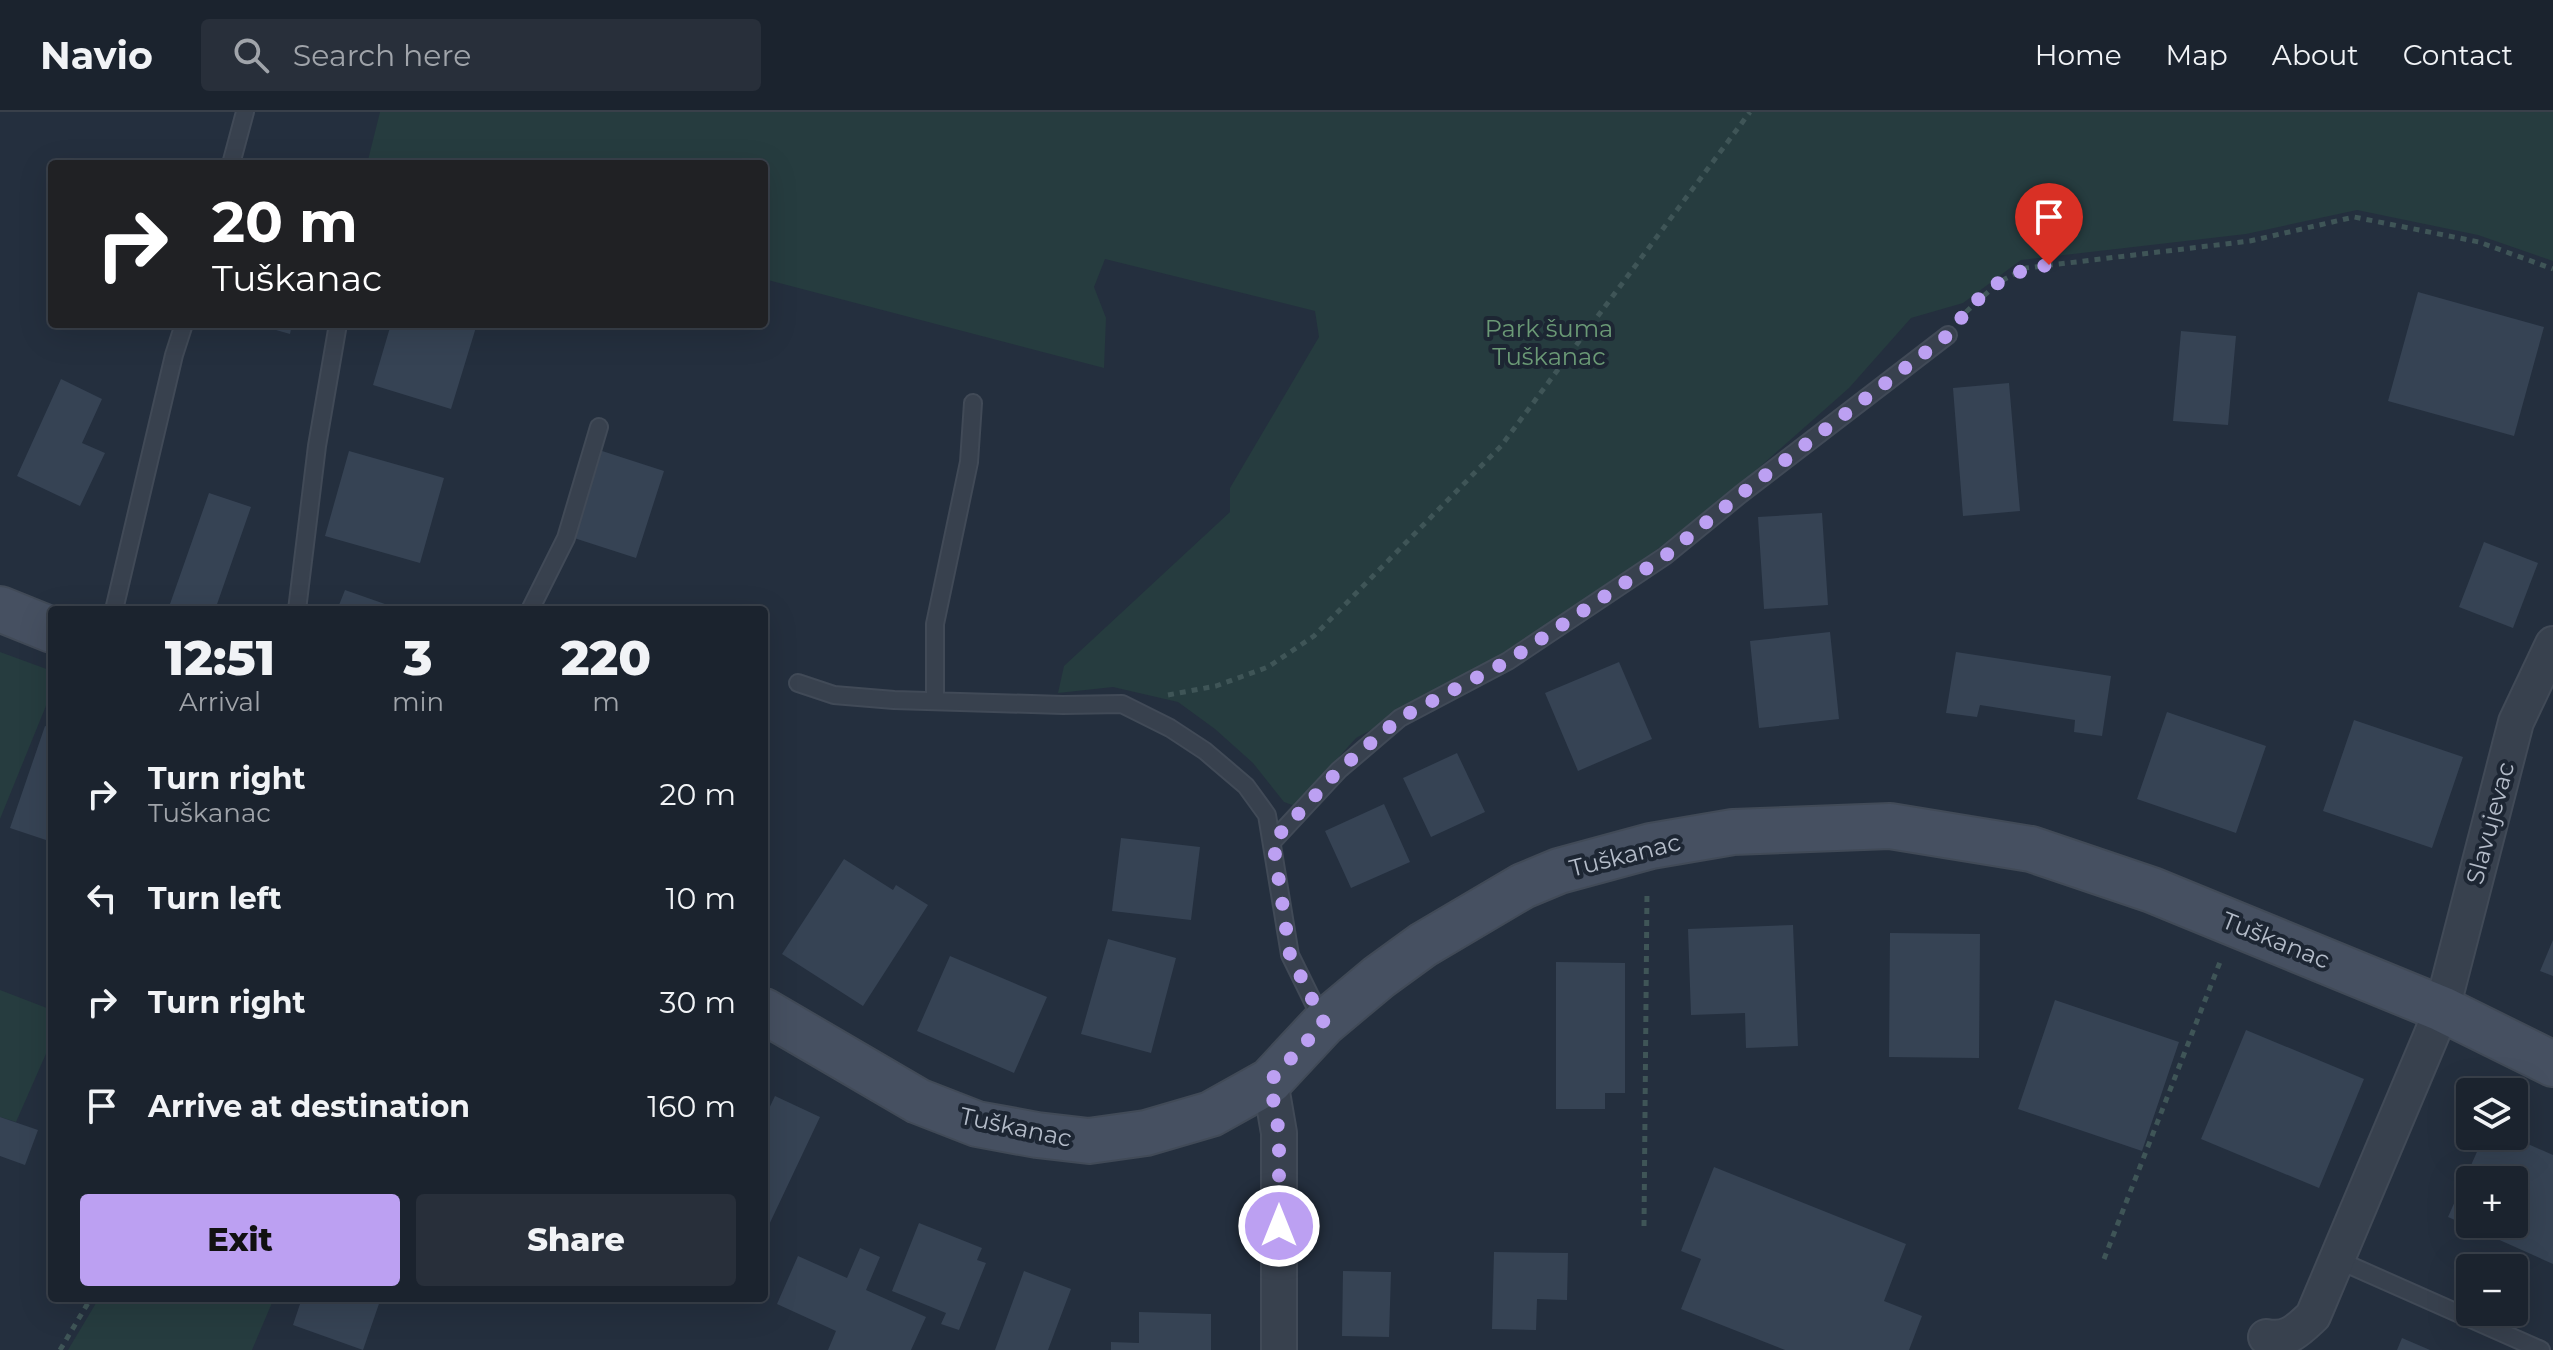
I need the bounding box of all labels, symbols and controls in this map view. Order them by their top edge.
search box [201,19,761,91]
text: Navio [40,32,153,79]
icon: search [229,33,273,77]
text: Search here [293,37,471,74]
text: Home [2035,38,2122,72]
text: Map [2166,38,2228,72]
text: About [2272,38,2359,72]
text: Contact [2403,38,2513,72]
pin [2015,183,2083,265]
text: 20 m [212,188,358,256]
icon: right [80,192,184,296]
icon: arrive [2027,195,2071,239]
text: Tuškanac [212,256,382,300]
park label: Park šuma Tuškanac [1485,314,1613,371]
text: 12:51 [165,629,275,687]
text: 3 [403,629,432,687]
text: 220 [561,629,651,687]
text: Arrival [179,686,261,718]
text: min [392,686,444,718]
text: m [592,686,620,718]
street label: Slavujevac [2460,759,2520,887]
text: Turn right [148,760,305,797]
icon: right [80,772,124,816]
text: 20 m [659,776,736,813]
text: Tuškanac [148,797,271,829]
street label: Tuškanac [1566,827,1684,883]
icon: left [80,876,124,920]
text: Turn left [148,880,281,917]
text: 10 m [666,880,736,917]
street label: Tuškanac [2218,905,2334,975]
icon: right [80,980,124,1024]
text: Turn right [148,984,305,1021]
text: 30 m [660,984,736,1021]
map controls [2456,1078,2528,1326]
button: layers [2456,1078,2528,1150]
icon: arrive [80,1084,124,1128]
text: Arrive at destination [148,1088,470,1125]
text: 160 m [647,1088,736,1125]
street label: Tuškanac [957,1101,1075,1153]
button: + [2456,1166,2528,1238]
position arrow [1237,1184,1321,1268]
button: Exit [80,1194,400,1286]
button: Share [416,1194,736,1286]
button: − [2456,1254,2528,1326]

